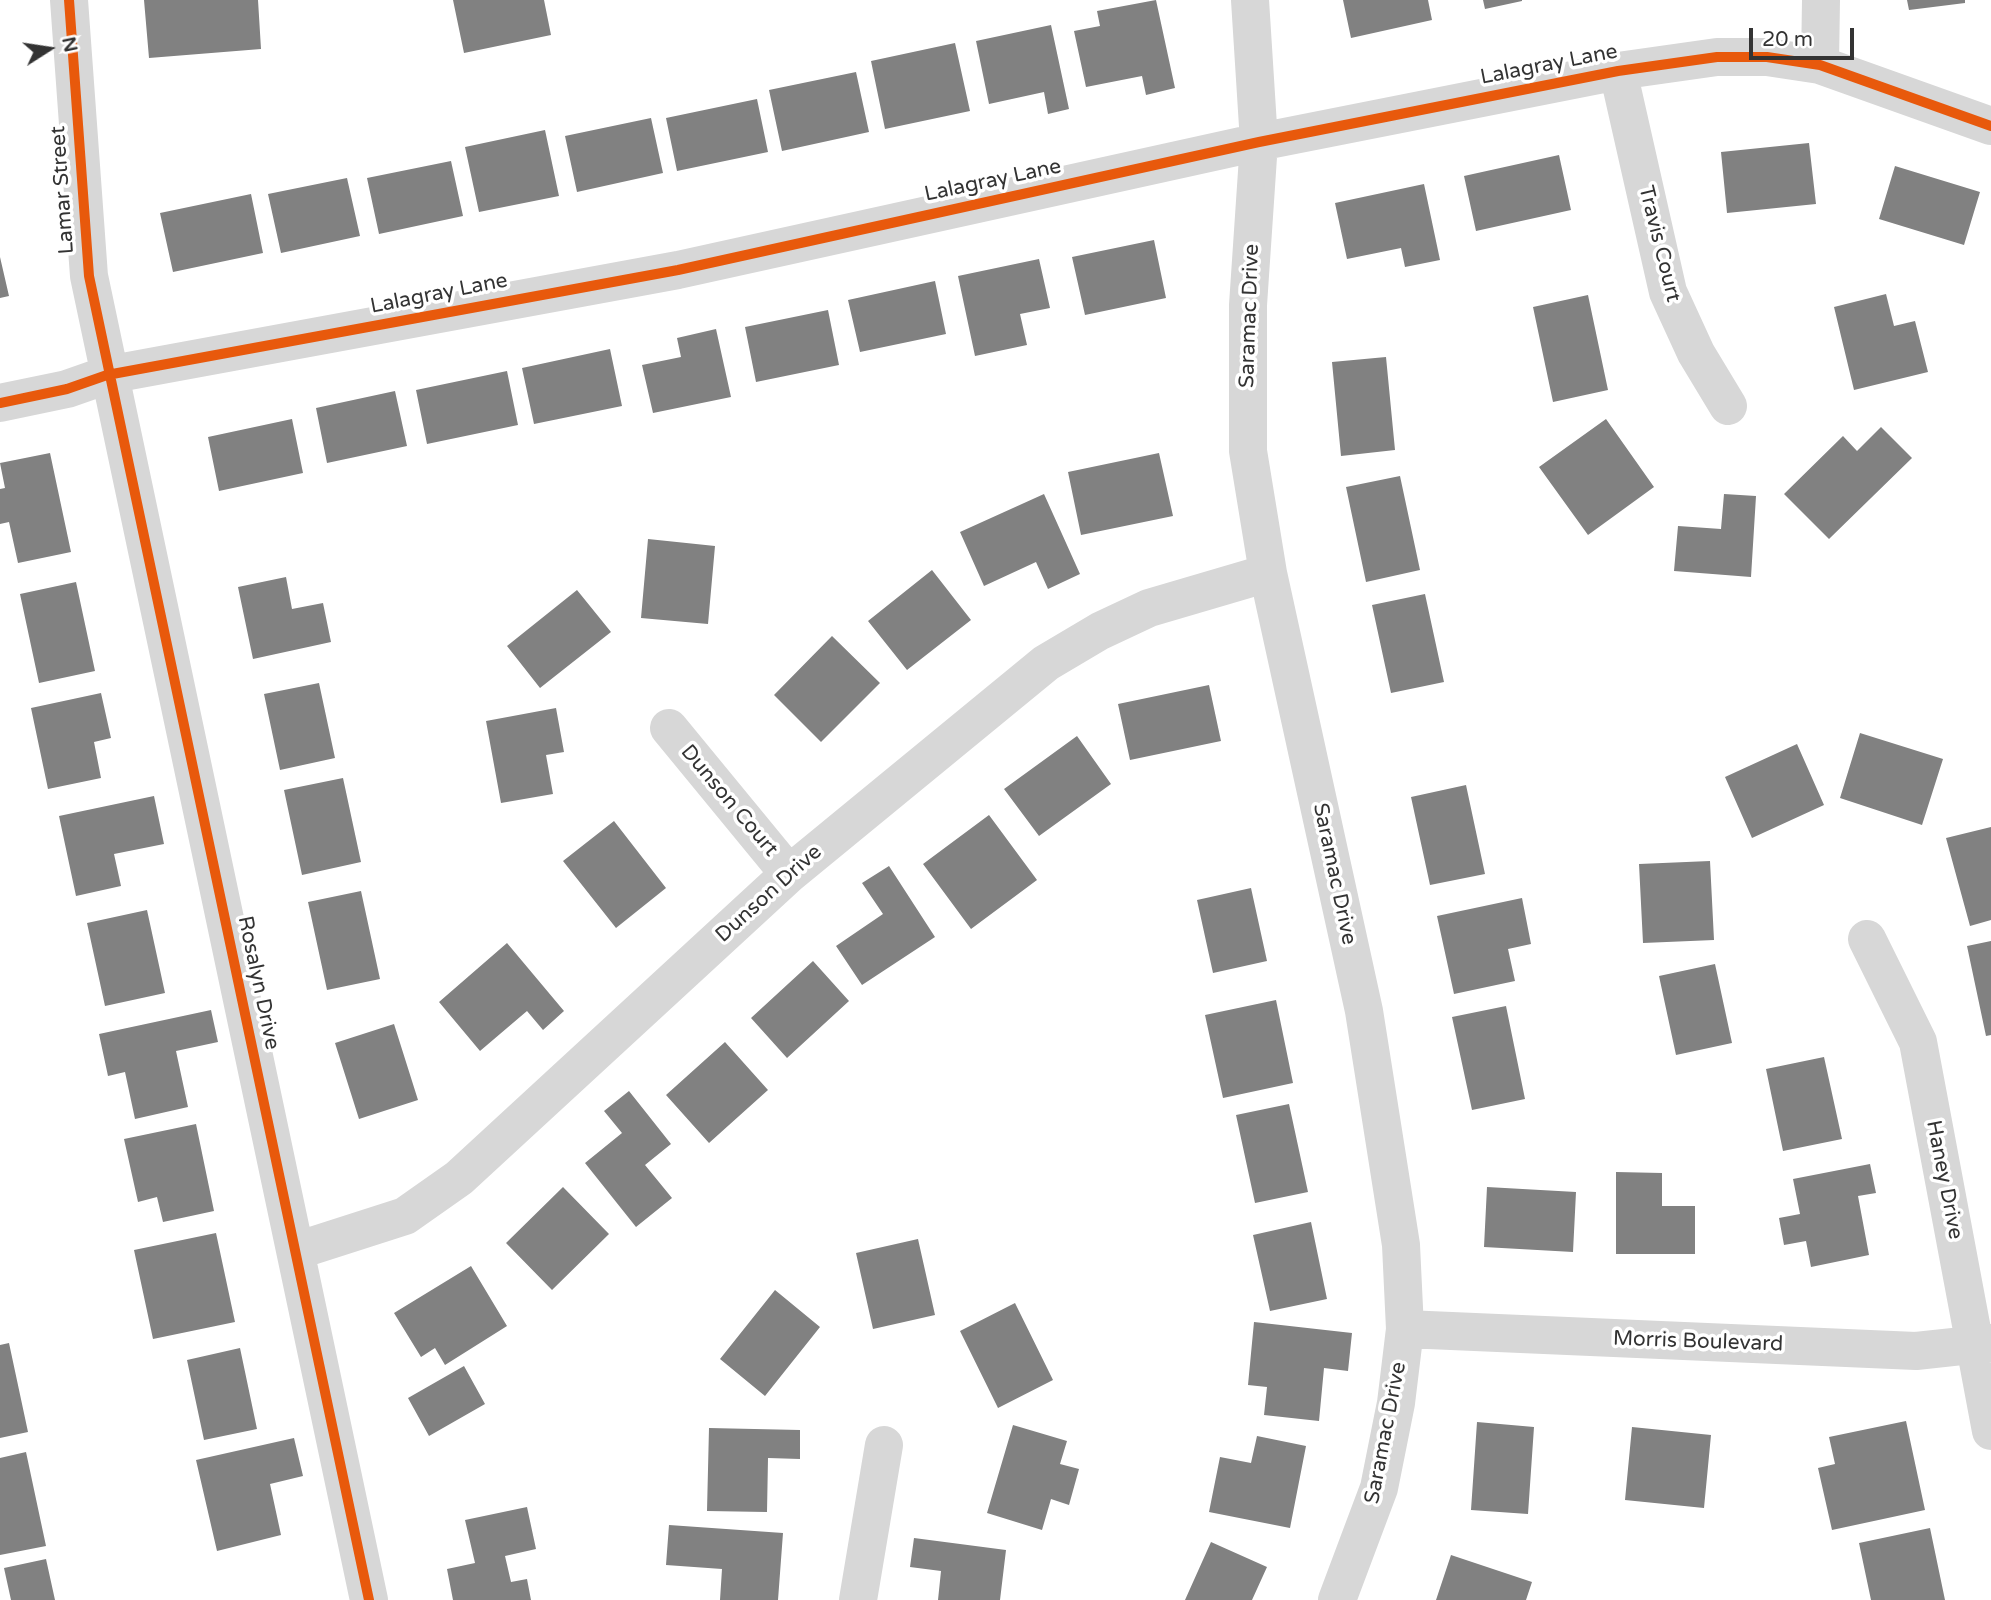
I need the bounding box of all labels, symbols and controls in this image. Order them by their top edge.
north arrow [14,14,84,84]
scale bar [1753,14,1858,58]
text: 20 m [1762,27,1813,52]
text: N [57,35,82,54]
street label: Lalagray Lane [1478,39,1620,91]
street label: Lamar Street [46,125,80,255]
street label: Lalagray Lane [922,154,1064,208]
street label: Travis Court [1632,183,1686,305]
street label: Saramac Drive [1235,244,1265,388]
street label: Lalagray Lane [368,268,510,320]
street label: Dunson Court [675,740,783,862]
street label: Saramac Drive [1307,801,1361,947]
street label: Dunson Drive [711,840,827,948]
street label: Rosalyn Drive [232,914,284,1052]
street label: Haney Drive [1920,1118,1968,1242]
street label: Morris Boulevard [1612,1326,1784,1358]
street label: Saramac Drive [1360,1360,1412,1506]

